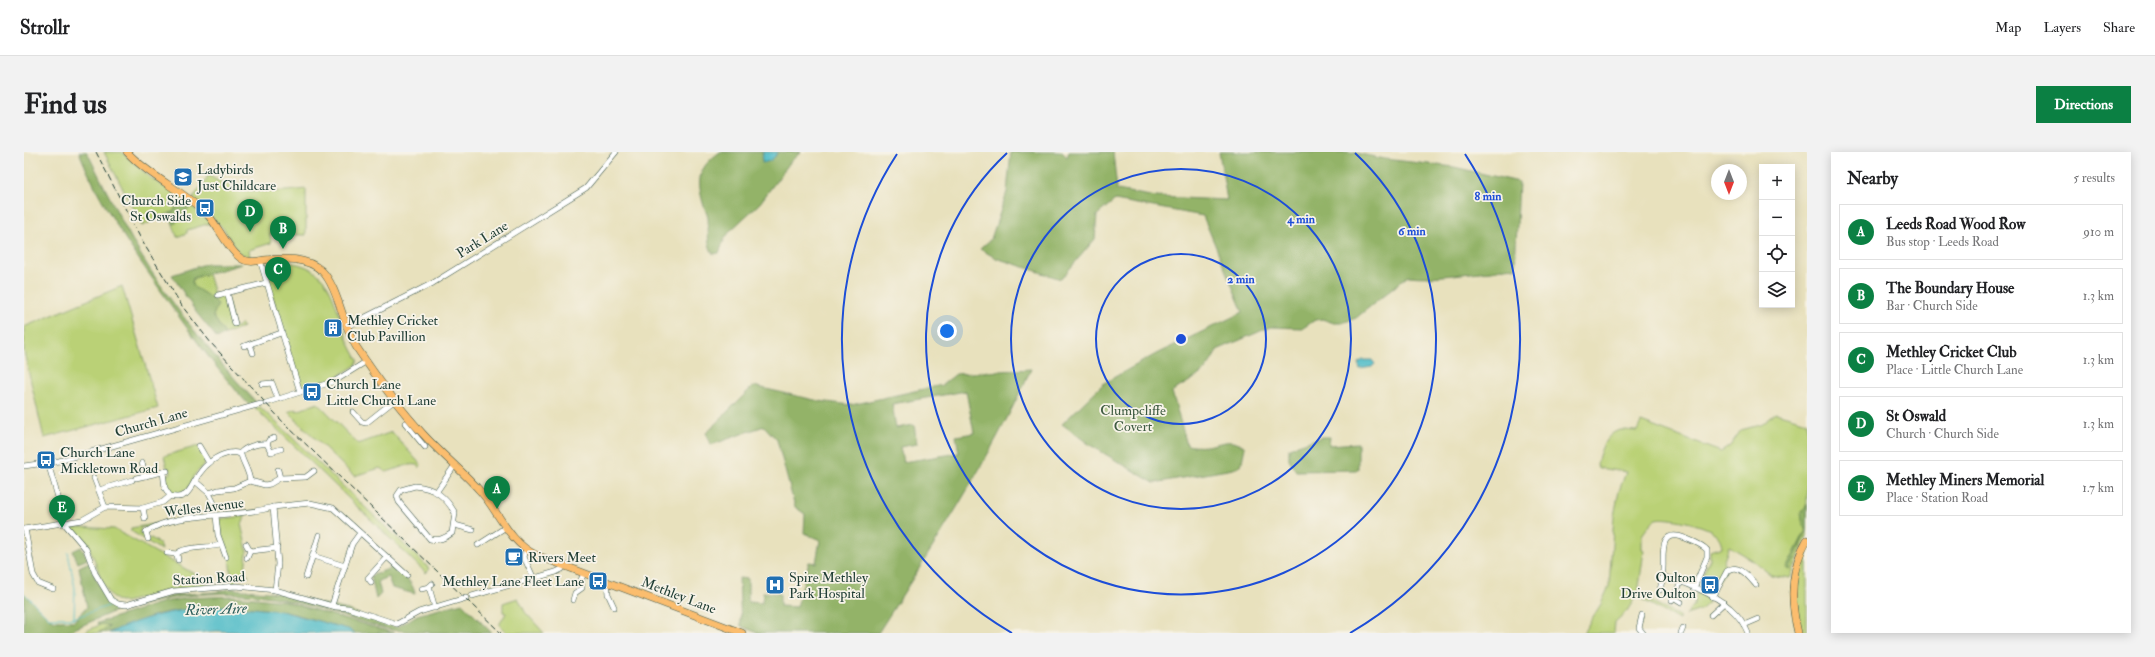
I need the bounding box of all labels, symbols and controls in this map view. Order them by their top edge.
text: Strollr [20,16,70,40]
text: Map [1995,19,2021,36]
text: Layers [2043,19,2081,36]
text: Share [2103,19,2135,36]
button: Directions [2036,86,2131,123]
text: Find us [24,87,107,122]
place label: Ladybirds Just Childcare [196,161,276,194]
north arrow [1711,164,1747,200]
map controls [1759,164,1795,308]
button: + [1759,164,1795,200]
school or university icon: Ladybirds Just Childcare [172,166,194,188]
text: Nearby [1847,168,1898,189]
text: 5 results [2073,170,2115,186]
text: 8 min [1475,189,1502,204]
place label: Church Side St Oswalds [121,192,191,225]
bus stop icon: Church Side St Oswalds [194,197,216,219]
pin: D [237,199,263,232]
button: − [1759,200,1795,236]
text: 4 min [1286,212,1316,227]
text: Leeds Road Wood Row [1886,215,2025,234]
pin: B [270,216,296,249]
street label: Park Lane [453,217,511,262]
text: 6 min [1398,224,1426,239]
text: A [1857,224,1865,240]
text: 910 m [2083,224,2114,240]
text: Bus stop · Leeds Road [1886,234,1999,250]
button: locate [1759,236,1795,272]
pin: C [265,257,291,290]
text: 2 min [1227,272,1255,287]
button: layers [1759,272,1795,308]
text: The Boundary House [1886,279,2014,298]
text: B [1857,288,1865,304]
text: 1.3 km [2083,288,2114,304]
text: Bar · Church Side [1886,298,1978,314]
place label: Methley Cricket Club Pavillion [347,312,439,345]
building icon: Methley Cricket Club Pavillion [322,317,344,339]
your location [937,321,957,341]
centre of rings [1174,332,1188,346]
text: Methley Cricket Club [1886,343,2017,362]
text: C [1856,352,1866,368]
text: 1.3 km [2083,352,2114,368]
text: Place · Little Church Lane [1886,362,2023,378]
place label: Church Lane Little Church Lane [326,376,436,409]
bus stop icon: Church Lane Little Church Lane [301,381,323,403]
park label: Clumpcliffe Covert [1100,402,1166,435]
street label: Church Lane [113,404,190,441]
text: St Oswald [1886,407,1946,426]
text: D [1856,416,1866,432]
text: 1.3 km [2083,416,2114,432]
text: Church · Church Side [1886,426,1999,442]
place label: Church Lane Mickletown Road [60,444,158,477]
bus stop icon: Church Lane Mickletown Road [35,449,57,471]
text: Methley Miners Memorial [1886,471,2044,490]
pin: A [484,476,510,509]
text: E [1856,480,1866,496]
text: 1.7 km [2082,480,2114,496]
text: Place · Station Road [1886,490,1988,506]
street label: Welles Avenue [162,494,245,521]
pin: E [49,495,75,528]
cafe icon: Rivers Meet [503,546,525,568]
place label: Rivers Meet [528,549,596,566]
street label: Station Road [172,568,246,589]
place label: Spire Methley Park Hospital [789,569,869,603]
place label: Oulton Drive Oulton [1620,569,1696,602]
bus stop icon: Methley Lane Fleet Lane [587,570,609,592]
place label: Methley Lane Fleet Lane [442,573,584,591]
street label: Methley Lane [639,573,719,618]
hospital icon: Spire Methley Park Hospital [764,574,786,596]
bus stop icon: Oulton Drive Oulton [1699,574,1721,596]
water label: River Aire [184,599,248,620]

